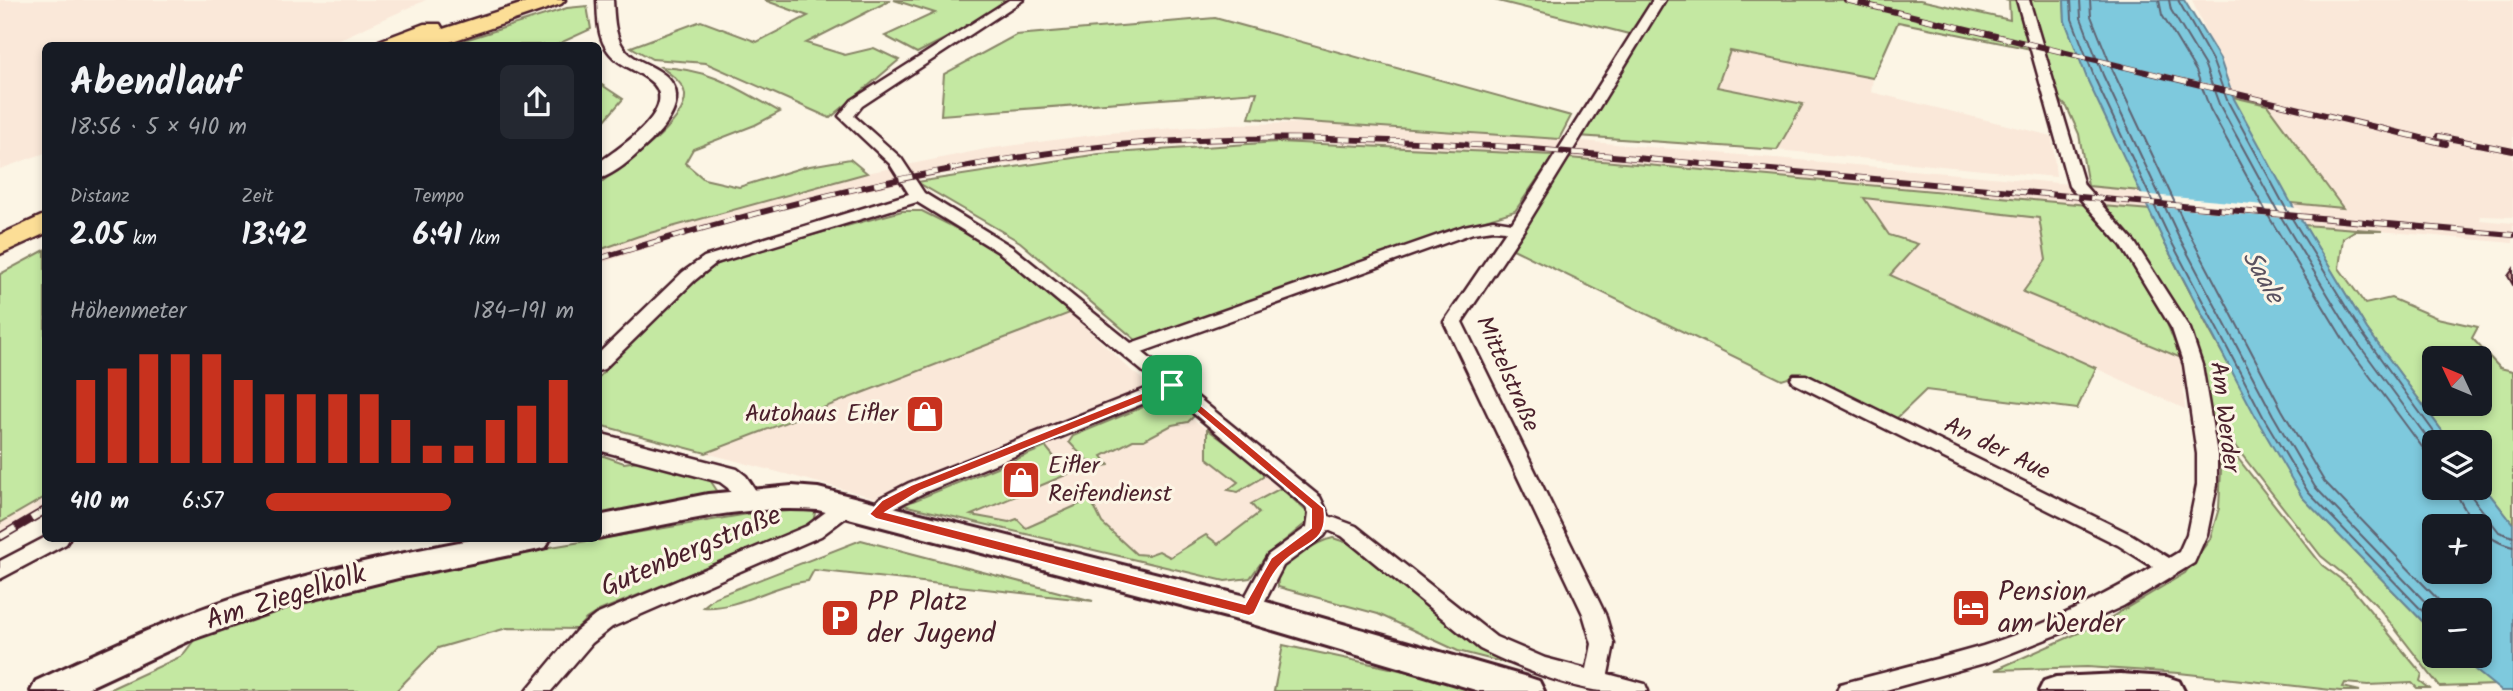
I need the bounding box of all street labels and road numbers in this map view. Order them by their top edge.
street label: Mittelstraße [1464,310,1550,438]
street label: Am Werder [2198,359,2250,477]
street label: An der Aue [1937,406,2057,492]
street label: Gutenbergstraße [593,493,789,610]
street label: Am Ziegelkolk [200,552,373,644]

